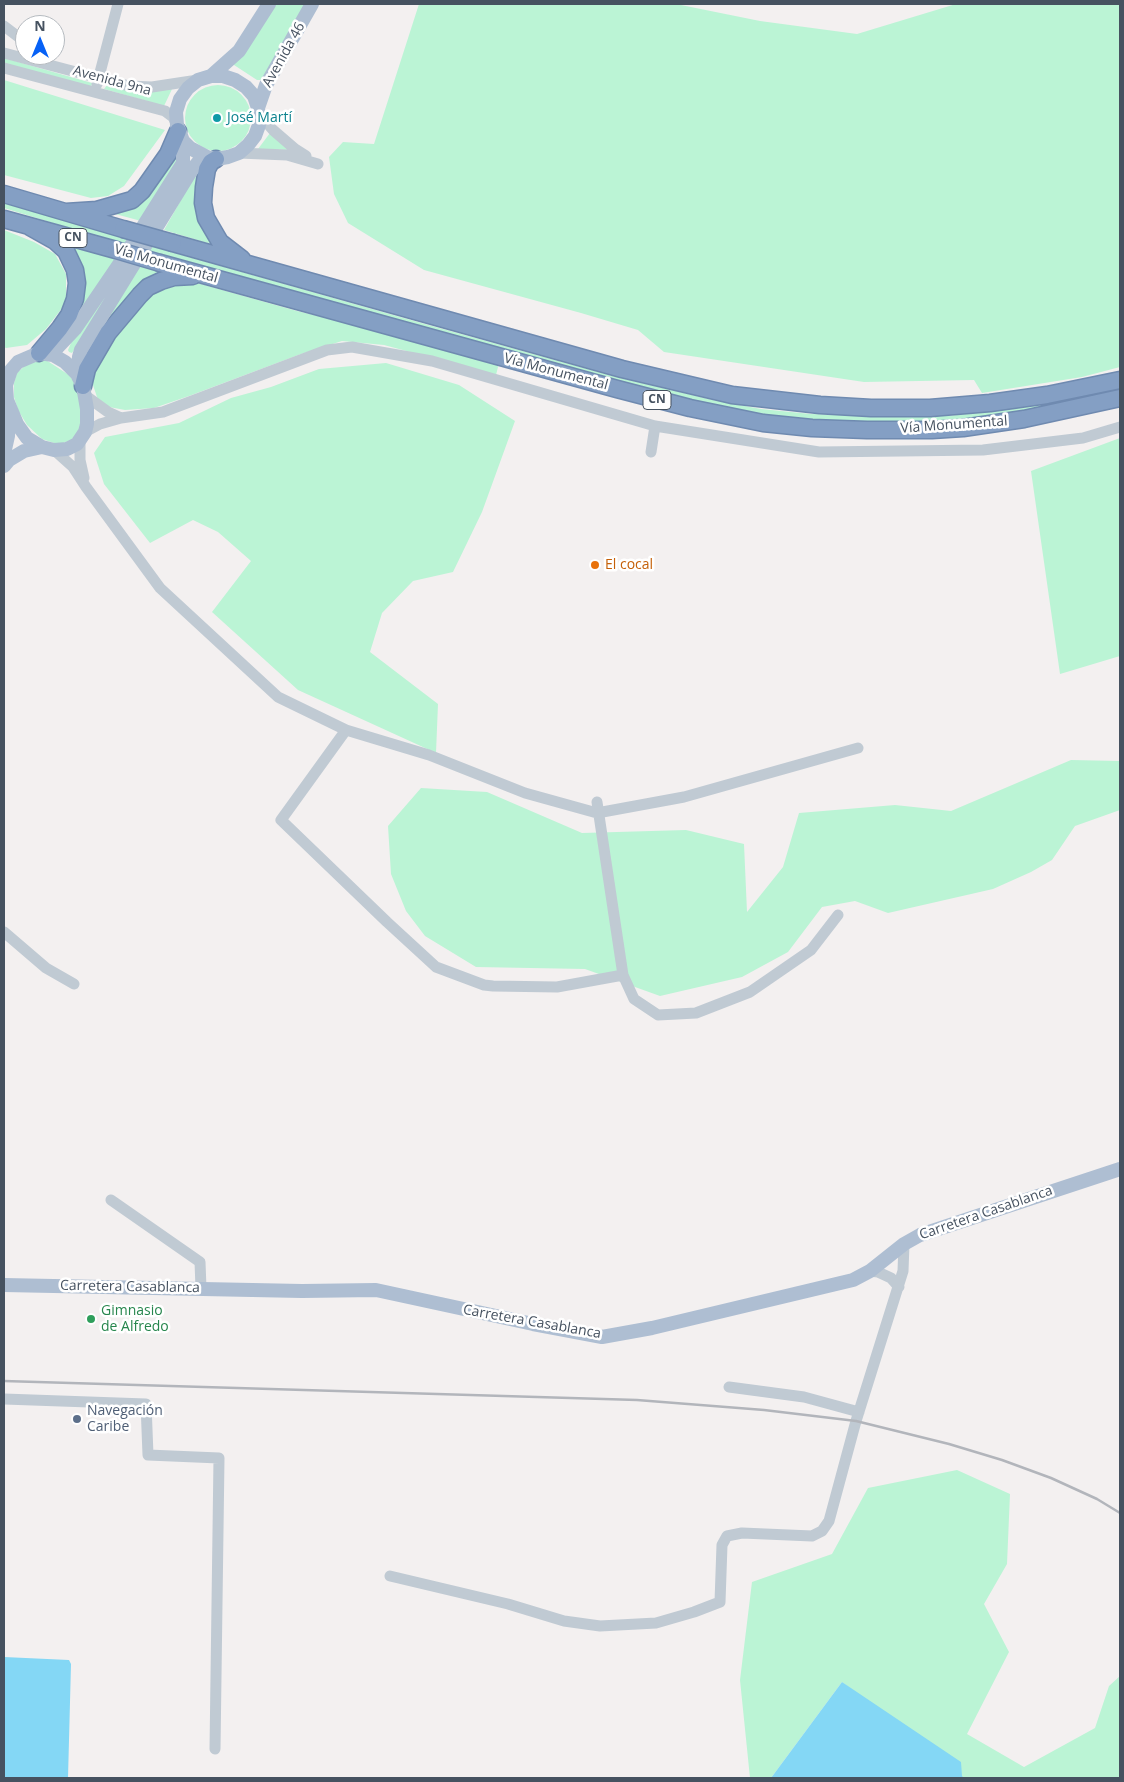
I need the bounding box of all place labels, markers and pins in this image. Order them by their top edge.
place label: José Martí [227,110,292,126]
marker: José Martí [211,112,223,124]
place label: El cocal [605,557,653,573]
marker: El cocal [589,559,601,571]
place label: Gimnasio de Alfredo [101,1303,169,1335]
marker: Gimnasio de Alfredo [85,1313,97,1325]
place label: Navegación Caribe [87,1403,163,1435]
marker: Navegación Caribe [71,1413,83,1425]

